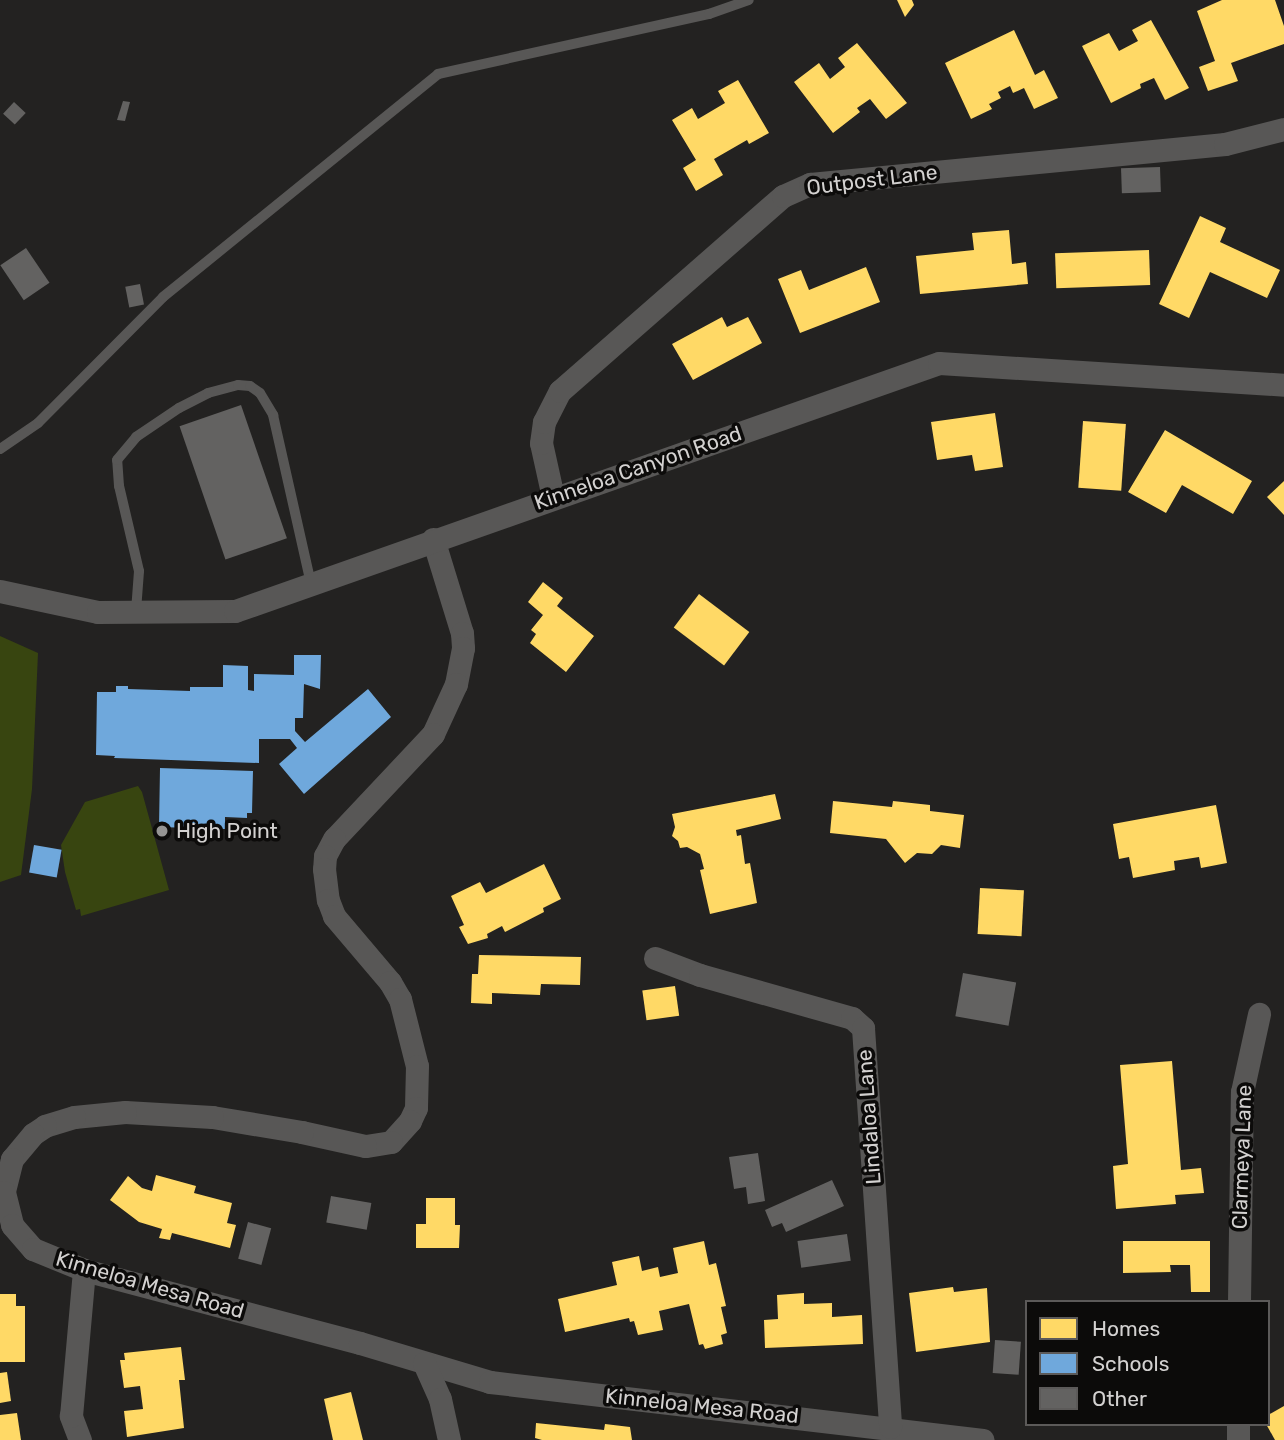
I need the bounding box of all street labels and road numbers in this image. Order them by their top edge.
street label: Outpost Lane [805,159,939,201]
street label: Kinneloa Canyon Road [531,421,745,515]
street label: Lindaloa Lane [852,1049,886,1185]
street label: Clarmeya Lane [1227,1084,1257,1230]
street label: Kinneloa Mesa Road [53,1246,247,1324]
street label: Kinneloa Mesa Road [604,1383,800,1429]

